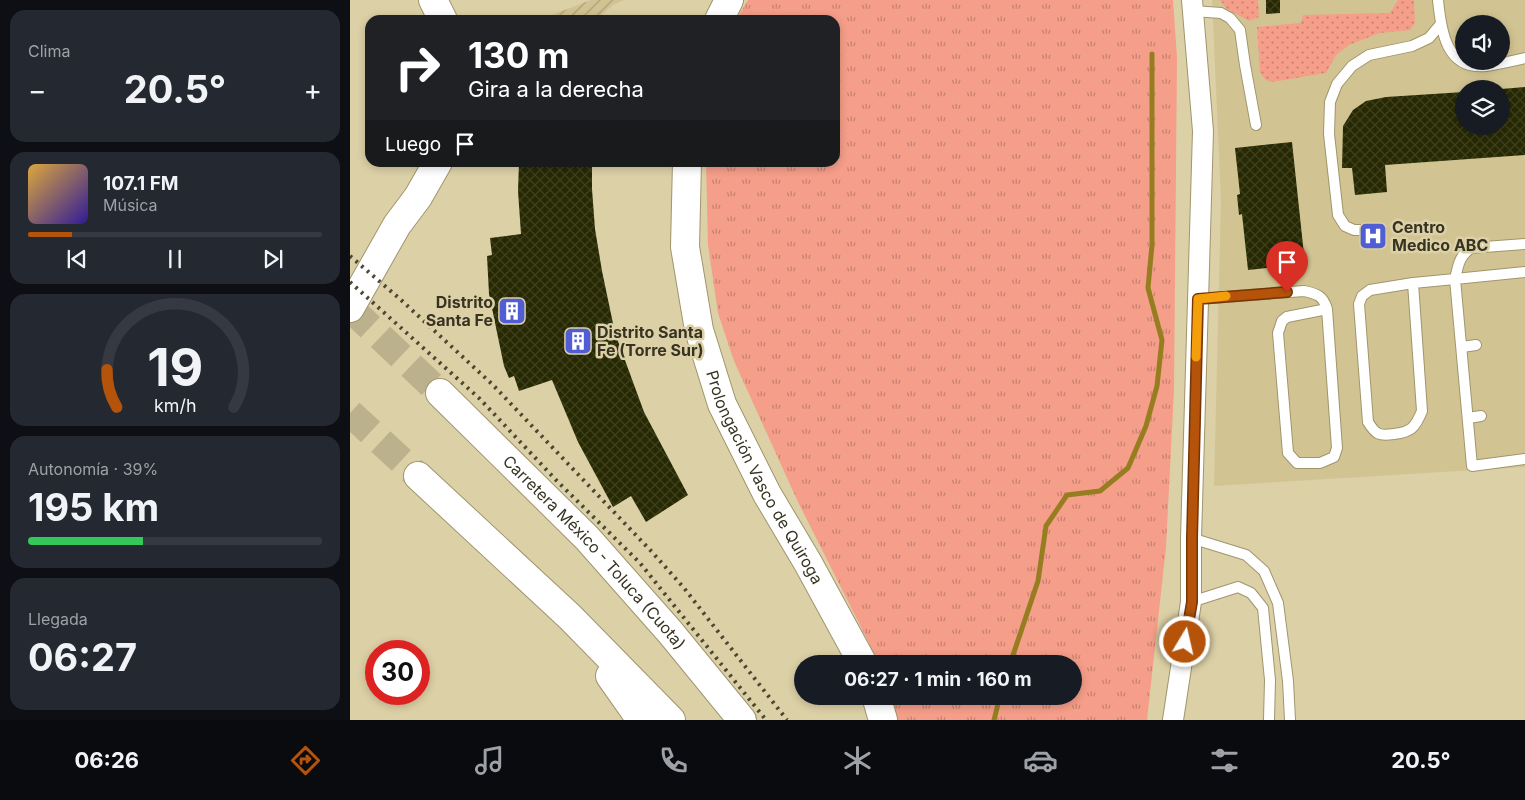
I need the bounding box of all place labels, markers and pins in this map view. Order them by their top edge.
place label: Centro Medico ABC [1392,217,1488,255]
hospital icon: Centro Medico ABC [1358,221,1388,251]
pin [1266,241,1308,292]
place label: Distrito Santa Fe [426,292,493,330]
building icon: Distrito Santa Fe [497,296,527,326]
place label: Distrito Santa Fe (Torre Sur) [597,322,704,360]
building icon: Distrito Santa Fe (Torre Sur) [563,326,593,356]

